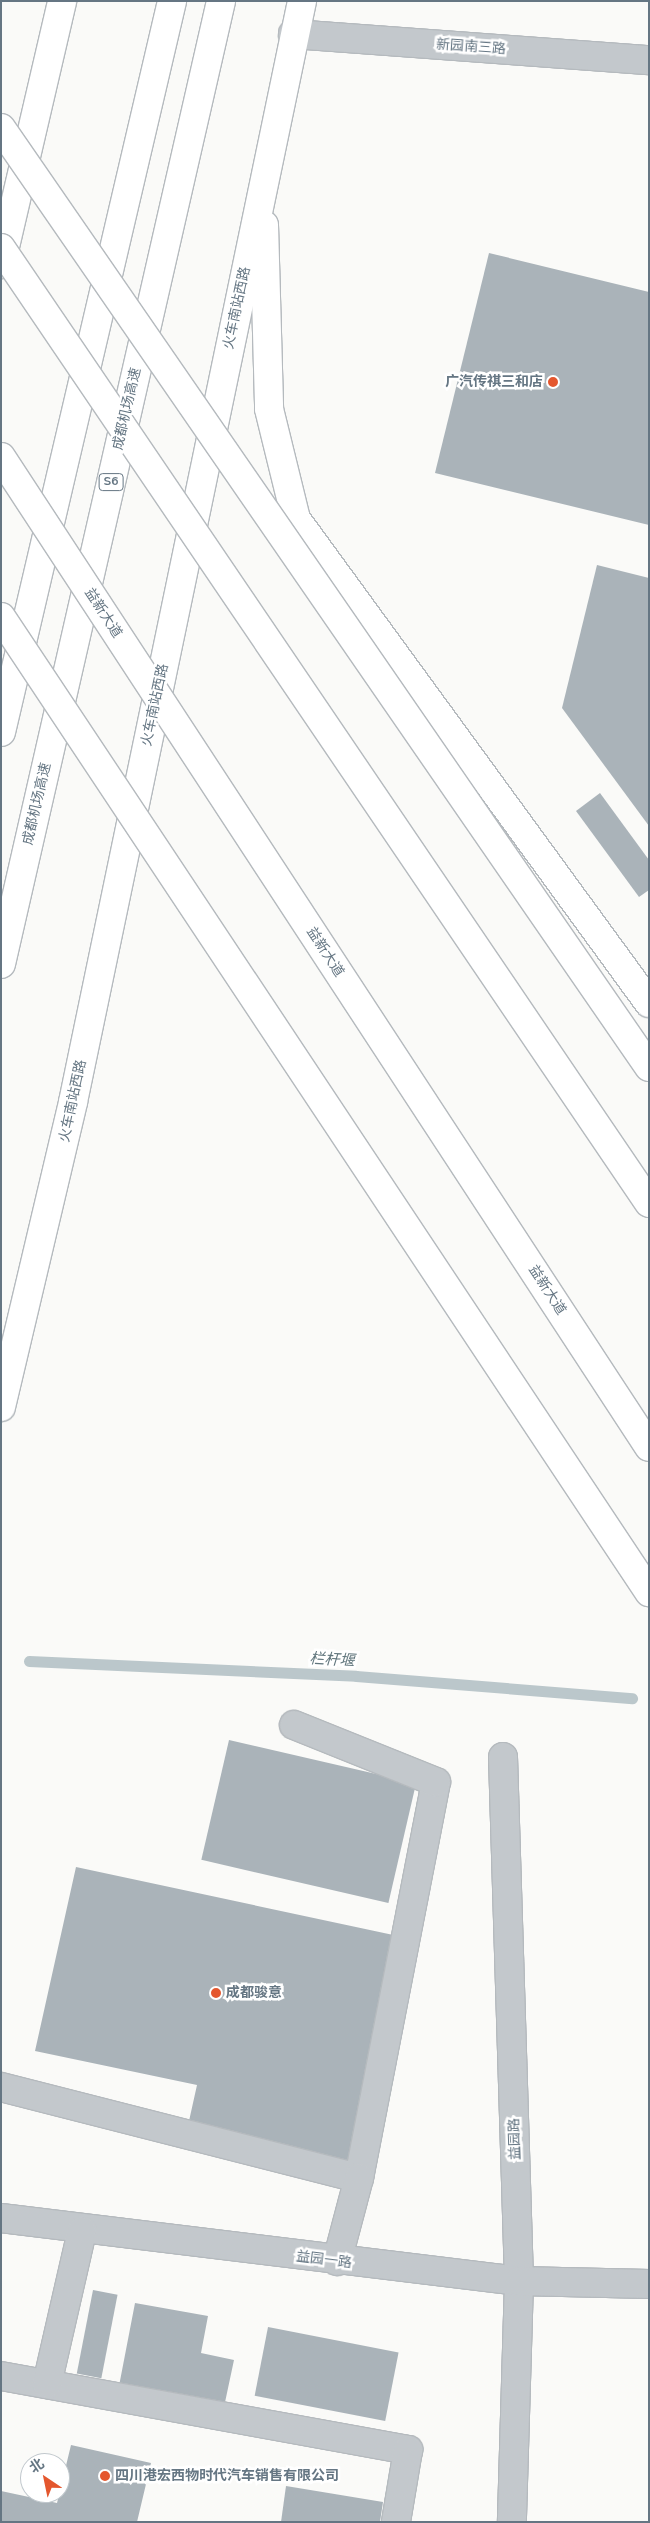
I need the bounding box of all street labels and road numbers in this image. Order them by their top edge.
street label: 新园南三路 [435,36,507,58]
street label: 火车南站西路 [220,265,254,351]
street label: 成都机场高速 [109,366,145,452]
road number: S6 [98,472,124,492]
street label: 益新大道 [81,585,125,641]
street label: 火车南站西路 [138,662,172,748]
street label: 成都机场高速 [19,761,55,847]
street label: 益新大道 [303,924,347,980]
street label: 火车南站西路 [56,1058,90,1144]
street label: 益新大道 [525,1262,569,1318]
street label: 益园路 [506,2118,524,2160]
street label: 益园一路 [295,2248,353,2272]

